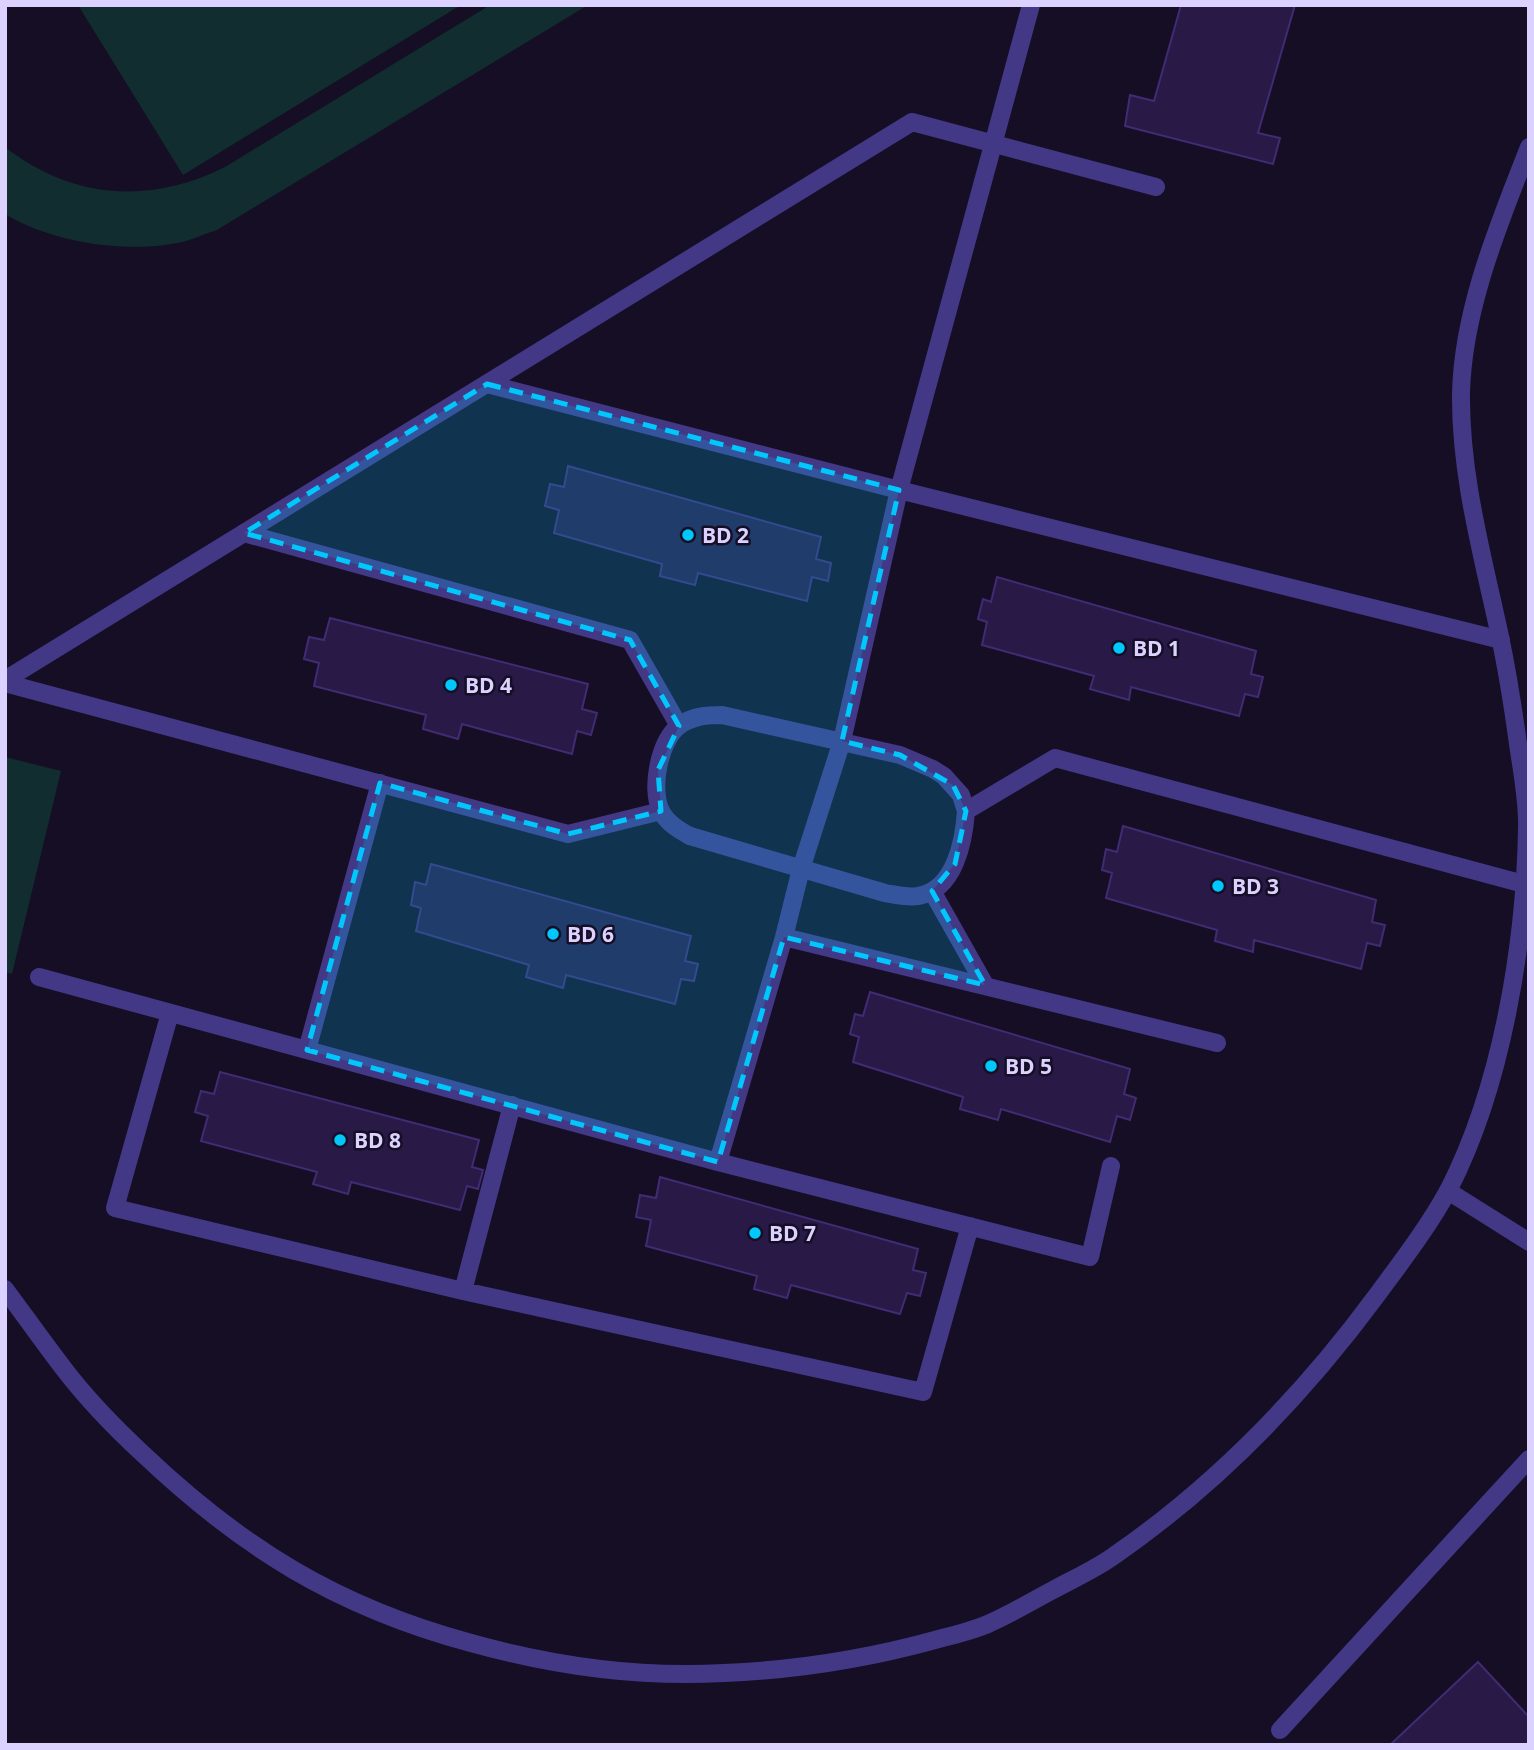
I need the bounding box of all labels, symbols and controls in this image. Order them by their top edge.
place label: BD 2 [702,521,749,549]
marker: BD 2 [680,527,696,543]
place label: BD 1 [1133,634,1180,662]
marker: BD 1 [1111,640,1127,656]
place label: BD 4 [465,671,512,699]
marker: BD 4 [443,677,459,693]
place label: BD 3 [1232,872,1279,900]
marker: BD 3 [1210,878,1226,894]
place label: BD 6 [567,920,614,948]
marker: BD 6 [545,926,561,942]
place label: BD 5 [1005,1052,1052,1080]
marker: BD 5 [983,1058,999,1074]
place label: BD 8 [354,1126,401,1154]
marker: BD 8 [332,1132,348,1148]
place label: BD 7 [769,1219,816,1247]
marker: BD 7 [747,1225,763,1241]

